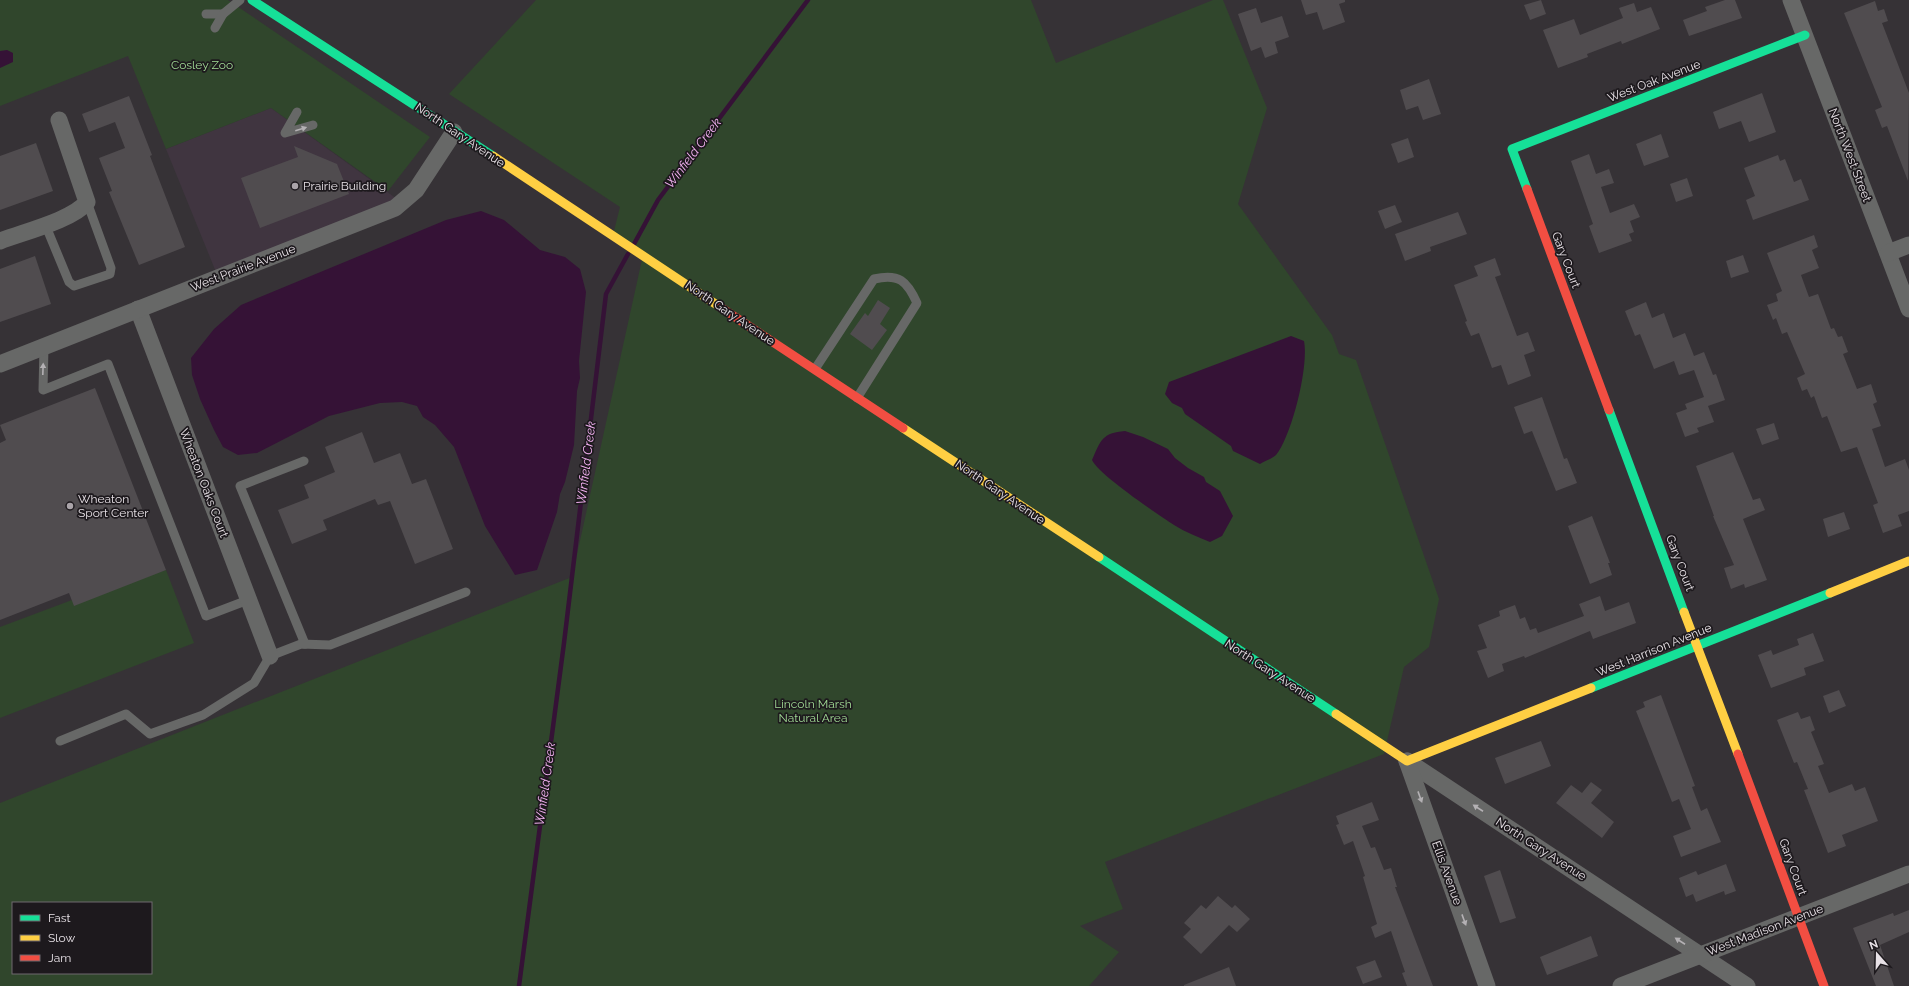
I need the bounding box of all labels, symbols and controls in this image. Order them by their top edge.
street label: West Oak Avenue [1606,57,1702,105]
park label: Cosley Zoo [171,58,233,72]
street label: North Gary Avenue [413,100,507,170]
street label: North West Street [1826,106,1874,204]
water label: Winfield Creek [662,115,724,191]
one-way arrow [296,126,308,132]
place label: Prairie Building [303,179,386,193]
marker: Prairie Building [290,181,300,191]
street label: Gary Court [1549,230,1583,290]
street label: West Prairie Avenue [189,242,297,294]
street label: North Gary Avenue [683,278,777,348]
one-way arrow [40,362,46,375]
water label: Winfield Creek [573,420,599,506]
street label: Wheaton Oaks Court [177,427,231,539]
street label: North Gary Avenue [953,457,1047,527]
place label: Wheaton Sport Center [78,492,149,520]
marker: Wheaton Sport Center [65,501,75,511]
street label: Gary Court [1663,533,1697,593]
street label: West Harrison Avenue [1594,621,1714,679]
street label: North Gary Avenue [1222,637,1318,705]
park label: Lincoln Marsh Natural Area [774,697,852,725]
water label: Winfield Creek [532,741,558,827]
one-way arrow [1417,792,1423,804]
one-way arrow [1472,804,1484,811]
street label: North Gary Avenue [1493,815,1589,883]
street label: Gary Court [1776,837,1810,897]
street label: Ellis Avenue [1429,839,1465,907]
street label: West Madison Avenue [1705,901,1825,959]
legend [12,902,152,974]
text: Fast [48,911,71,925]
one-way arrow [1461,914,1467,926]
text: Slow [48,931,75,945]
north arrow [1857,934,1897,974]
one-way arrow [1674,937,1686,944]
text: N [1868,938,1880,953]
text: Jam [48,951,71,965]

